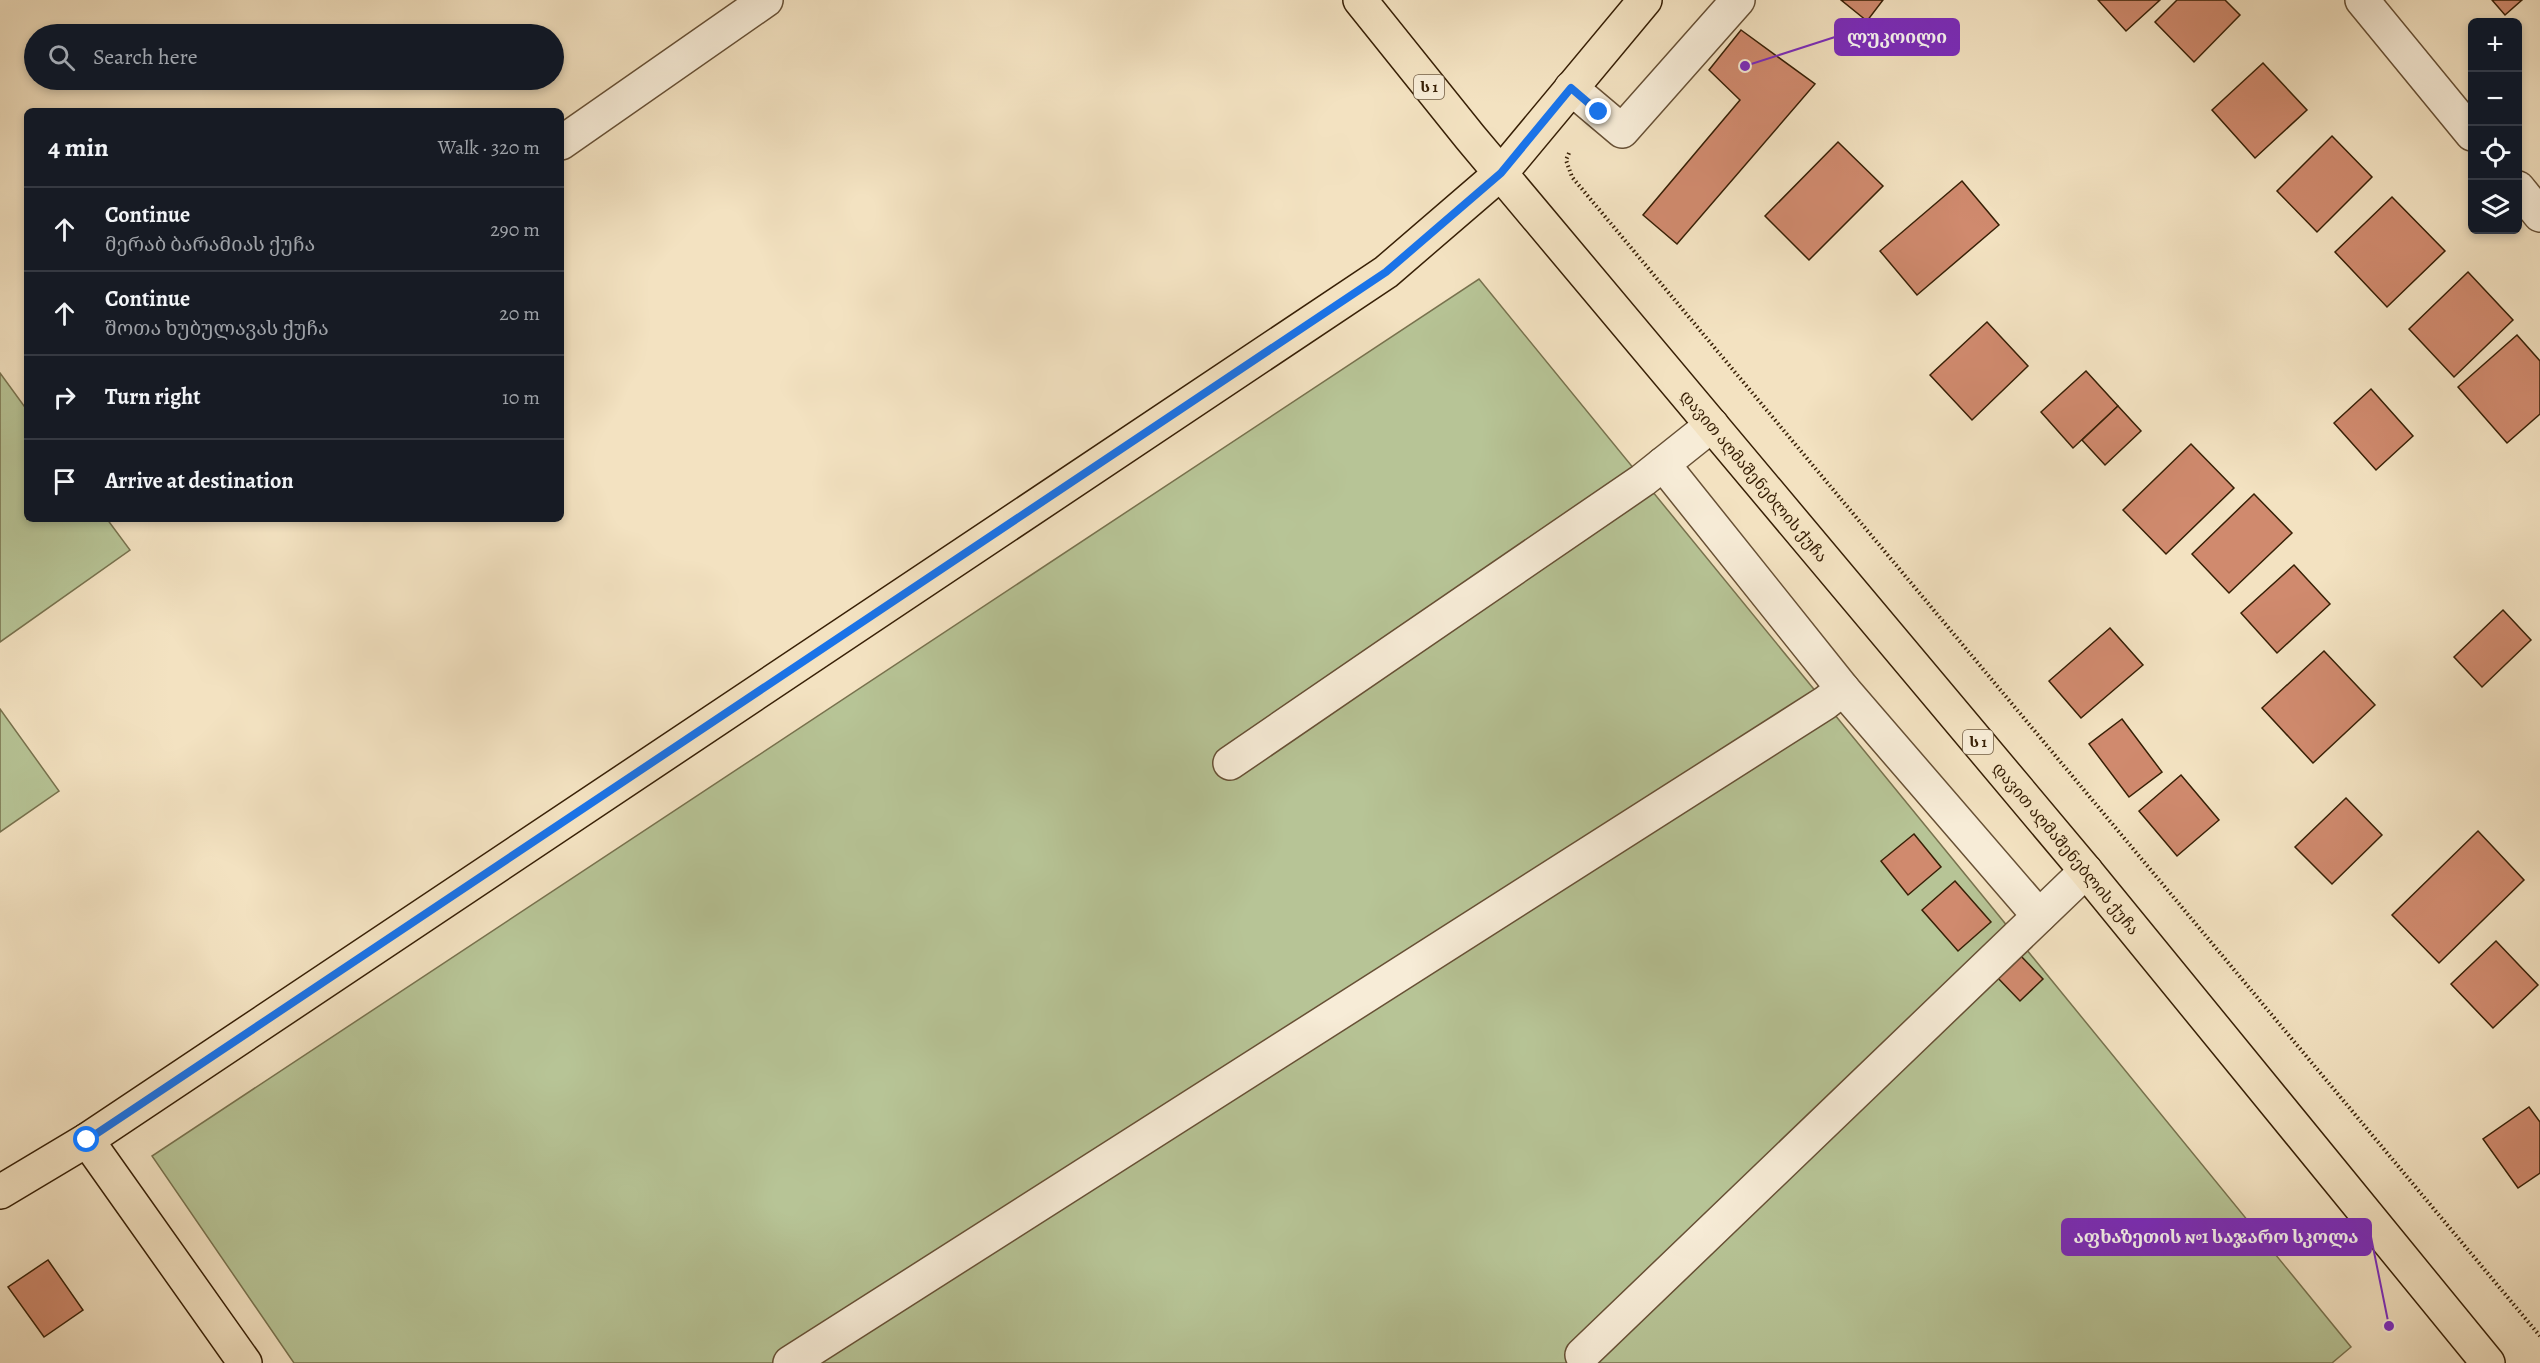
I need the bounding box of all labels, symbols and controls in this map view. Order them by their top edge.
map controls [2468,18,2522,234]
button: + [2468,18,2522,72]
callout: ლუკოილი [1835,19,1959,55]
search box [24,24,564,90]
text: ლუკოილი [1847,25,1947,49]
icon: search [45,41,78,74]
text: Search here [93,42,198,72]
button: − [2468,72,2522,126]
road number: ს 1 [1414,75,1444,99]
route end [1585,98,1611,124]
button: locate [2468,126,2522,180]
text: 4 min [48,130,109,165]
text: Walk · 320 m [438,134,540,161]
button: layers [2468,180,2522,234]
text: Continue [105,200,190,230]
icon: ahead [48,213,81,246]
text: 290 m [490,216,540,243]
text: მერაბ ბარამიას ქუჩა [105,231,315,258]
text: Continue [105,284,190,314]
icon: ahead [48,297,81,330]
text: 20 m [499,300,540,327]
text: შოთა ხუბულავას ქუჩა [105,315,329,342]
icon: right [48,381,81,414]
text: Turn right [105,382,201,412]
text: 10 m [502,384,540,411]
street label: დავით აღმაშენებლის ქუჩა [1675,386,1832,567]
icon: arrive [48,465,81,498]
text: Arrive at destination [105,466,294,496]
road number: ს 1 [1963,730,1993,754]
street label: დავით აღმაშენებლის ქუჩა [1987,758,2144,940]
route start [73,1126,99,1152]
callout: აფხაზეთის №1 საჯარო სკოლა [2062,1219,2371,1255]
text: აფხაზეთის №1 საჯარო სკოლა [2074,1225,2358,1249]

